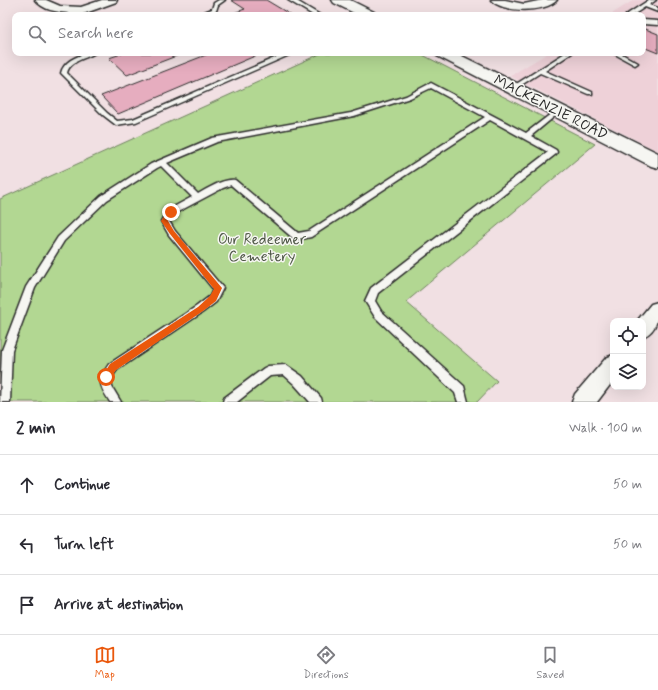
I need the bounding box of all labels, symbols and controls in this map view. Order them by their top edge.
search box [12,12,646,56]
icon: search [26,23,48,45]
text: Search here [58,24,134,44]
street label: MACKENZIE ROAD [490,70,611,145]
route end [162,203,180,221]
park label: Our Redeemer Cemetery [218,230,307,267]
map controls [610,318,646,390]
button: locate [610,318,646,354]
button: layers [610,354,646,390]
route start [97,368,115,386]
text: 2 min [16,417,56,439]
text: Walk · 100 m [569,420,642,437]
icon: ahead [16,474,38,496]
text: Continue [54,475,110,495]
text: 50 m [613,476,642,493]
icon: left [16,534,38,556]
text: Turn left [54,535,114,555]
text: 50 m [613,536,642,553]
icon: arrive [16,594,38,616]
text: Arrive at destination [54,595,183,615]
tab: Map [94,644,116,682]
tab: Directions [303,644,349,682]
tab: Saved [536,644,564,682]

